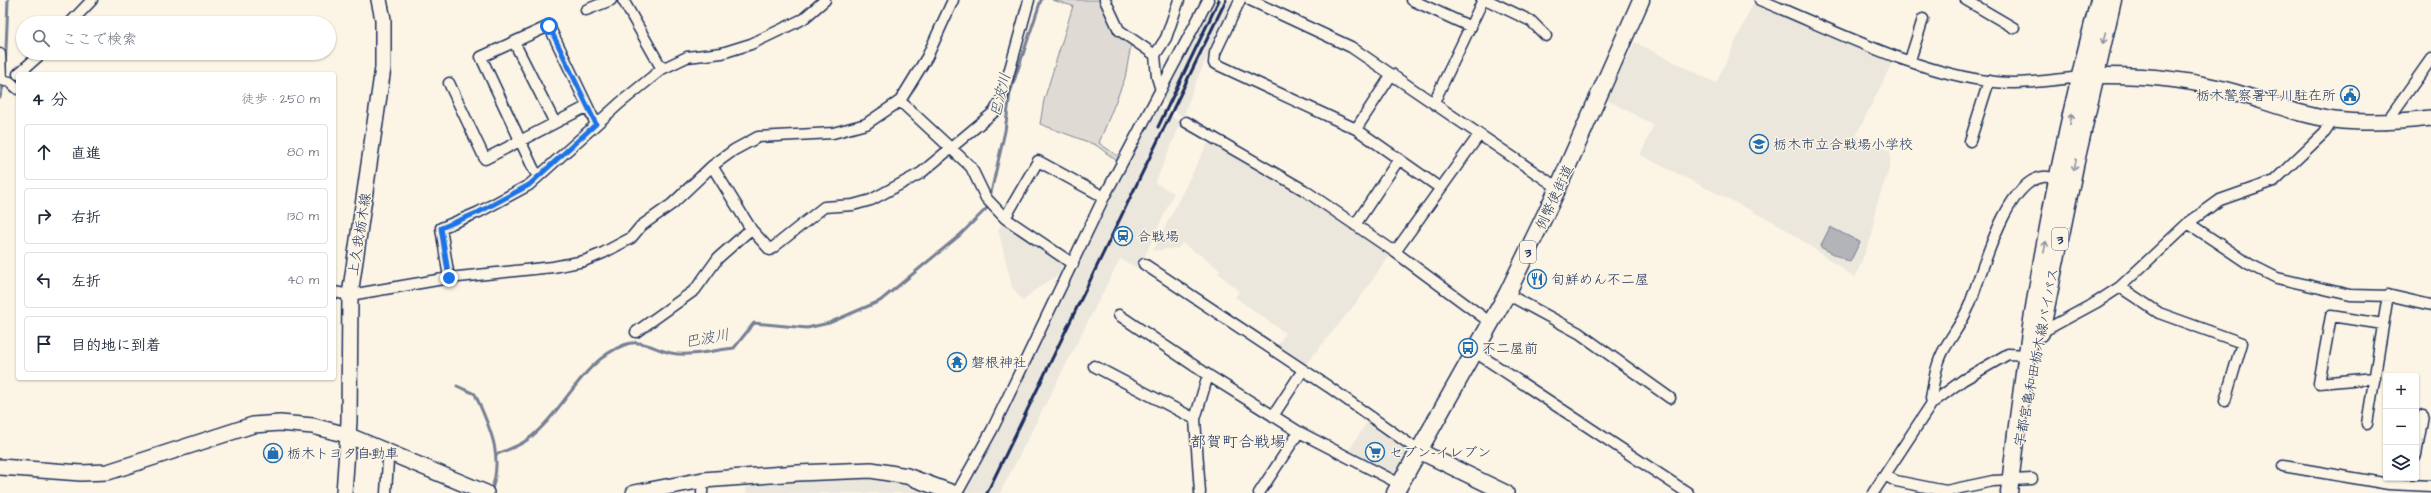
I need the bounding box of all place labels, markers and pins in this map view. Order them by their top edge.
public building icon: 栃木警察署平川駐在所 [2339,84,2361,106]
place label: 栃木警察署平川駐在所 [2196,86,2336,106]
school or university icon: 栃木市立合戦場小学校 [1748,133,1770,155]
place label: 栃木市立合戦場小学校 [1773,135,1913,155]
station icon: 合戦場 [1112,225,1134,247]
place label: 合戦場 [1137,227,1179,247]
restaurant icon: 旬鮮めん不二屋 [1526,268,1548,290]
place label: 旬鮮めん不二屋 [1551,270,1649,290]
bus stop icon: 不二屋前 [1457,337,1479,359]
place label: 不二屋前 [1482,339,1538,359]
temple icon: 磐根神社 [946,351,968,373]
place label: 磐根神社 [971,353,1027,373]
supermarket icon: セブン-イレブン [1364,441,1386,463]
shop icon: 栃木トヨタ自動車 [262,442,284,464]
place label: セブン-イレブン [1389,443,1491,463]
place label: 栃木トヨタ自動車 [287,444,399,464]

